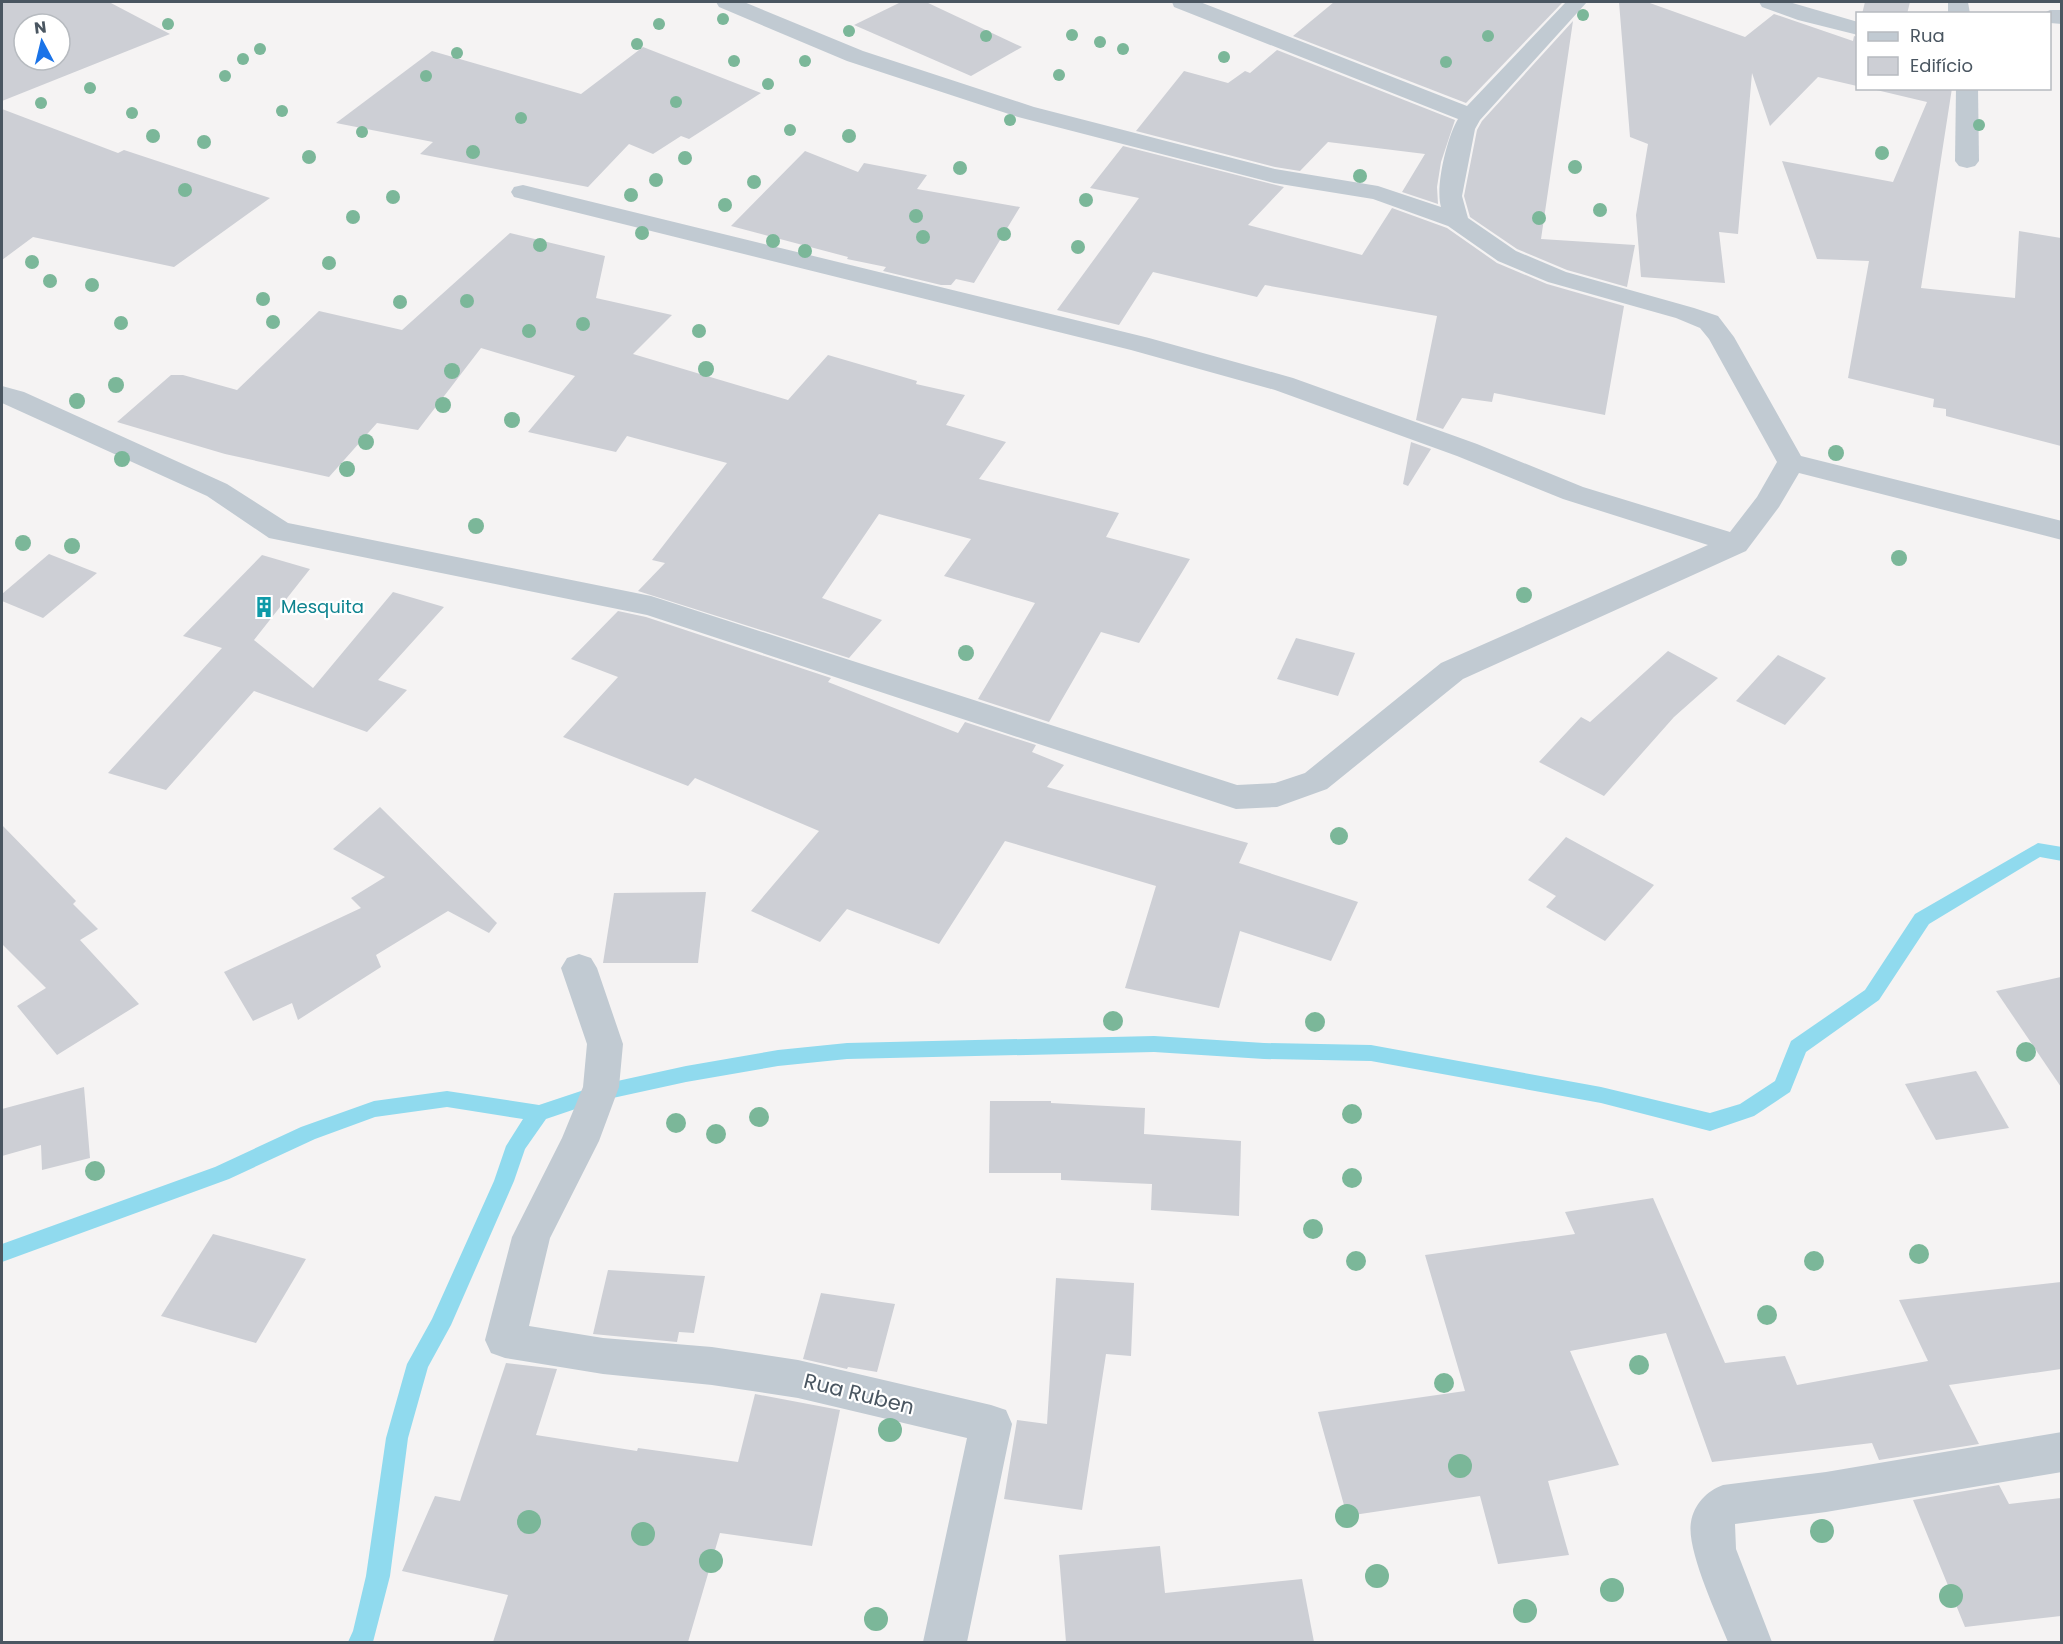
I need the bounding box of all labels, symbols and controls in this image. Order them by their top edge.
north arrow [12,12,72,72]
legend [1856,12,2051,90]
text: N [33,15,48,40]
text: Rua [1910,23,1945,48]
text: Edifício [1910,53,1973,78]
place label: Mesquita [281,594,364,619]
building icon: Mesquita [252,595,276,619]
street label: Rua Ruben [801,1366,917,1421]

